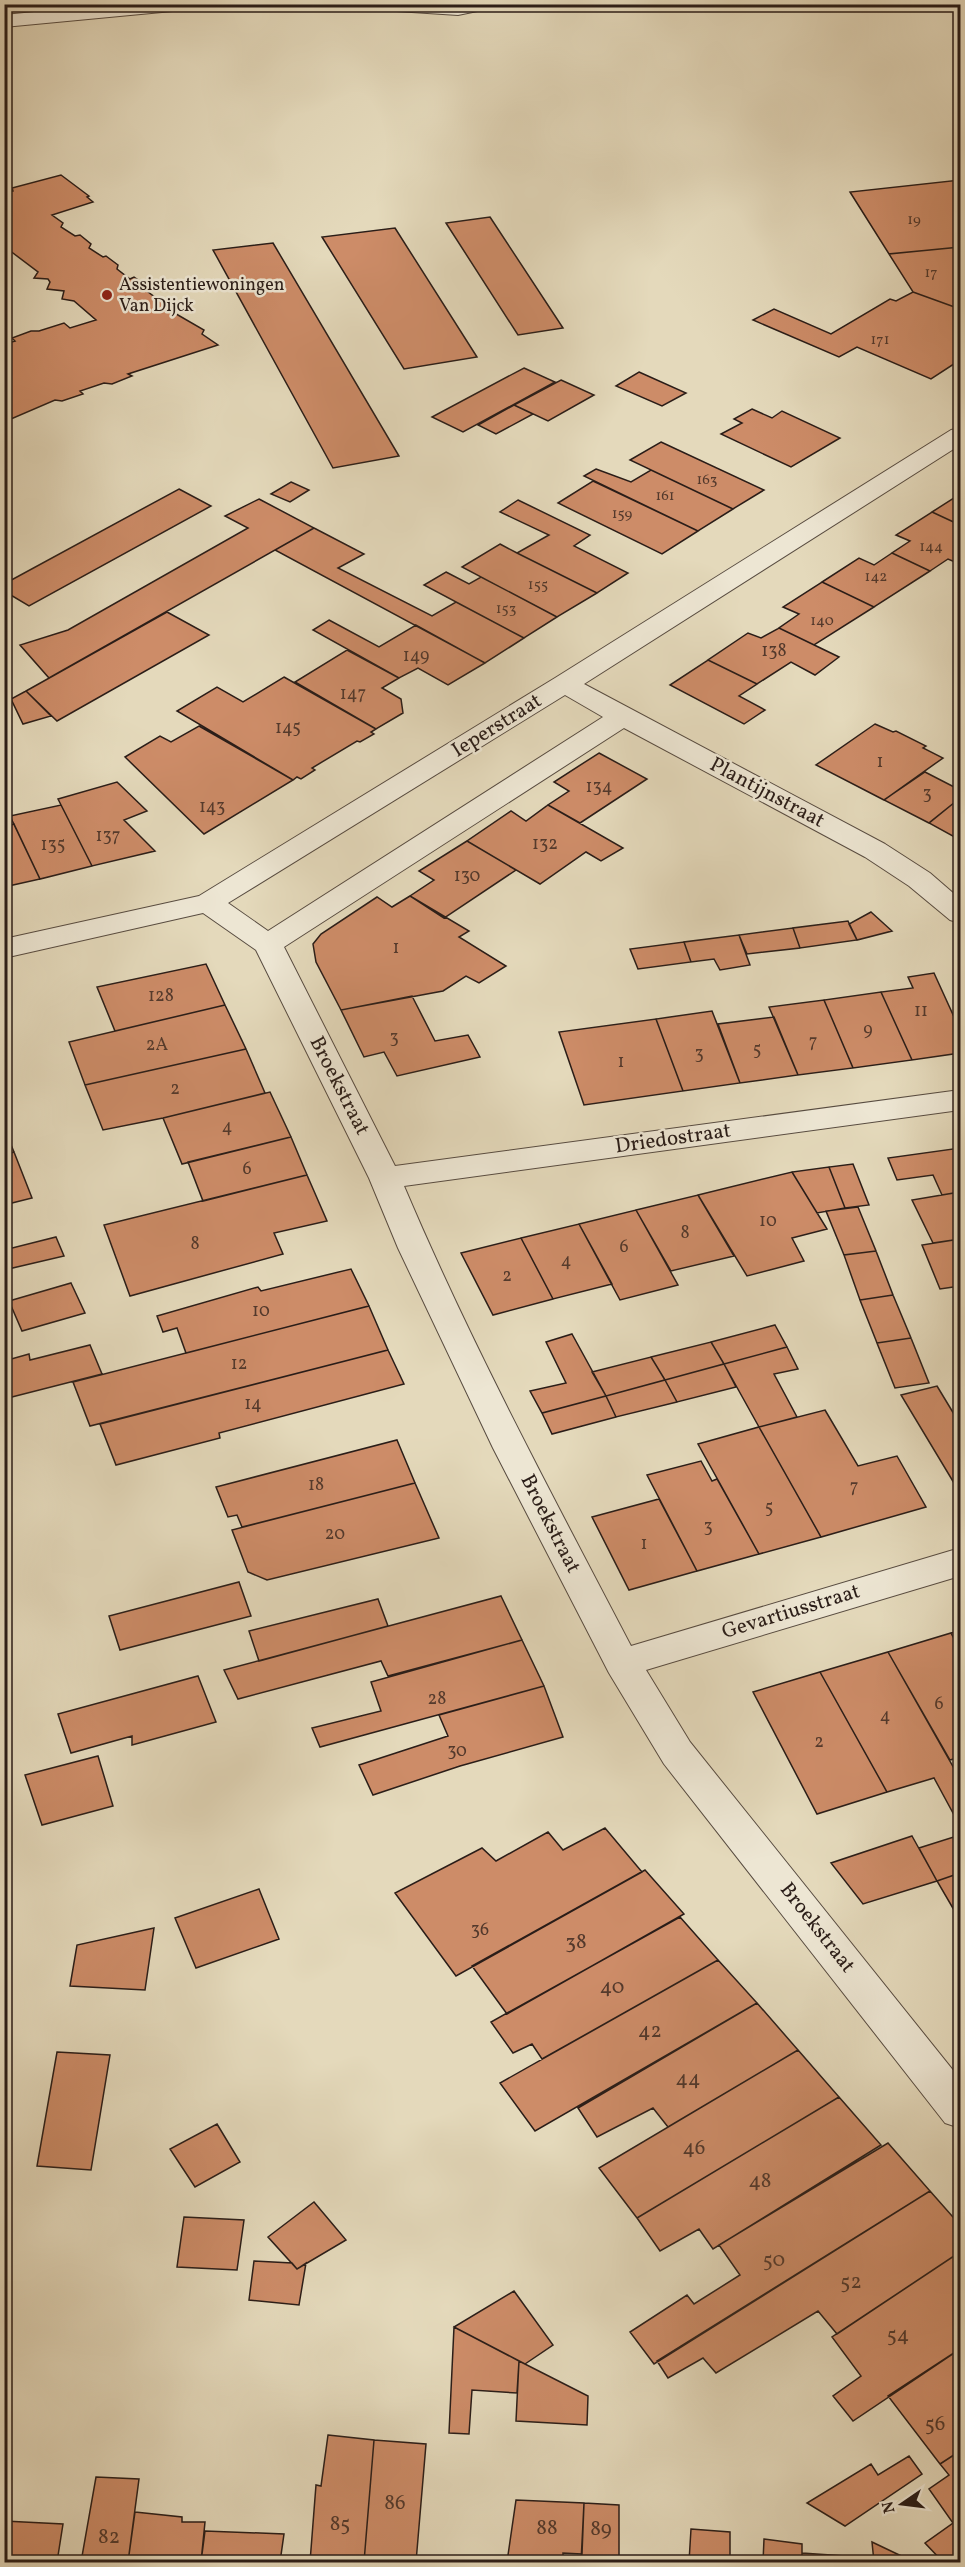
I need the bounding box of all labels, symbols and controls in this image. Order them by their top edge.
house number: 19 [907,210,921,231]
house number: 17 [924,263,938,284]
place label: Assistentiewoningen Van Dijck [119,273,285,319]
marker: Assistentiewoningen Van Dijck [100,288,114,302]
house number: 171 [871,330,889,351]
house number: 163 [697,470,717,491]
house number: 161 [655,486,675,507]
house number: 159 [612,504,632,525]
house number: 144 [919,537,943,558]
house number: 142 [865,567,887,588]
house number: 155 [528,575,548,596]
house number: 153 [496,599,516,620]
house number: 140 [810,611,834,632]
house number: 138 [761,639,787,664]
house number: 149 [403,644,429,669]
house number: 147 [340,682,366,707]
street label: Ieperstraat [446,687,548,765]
house number: 145 [275,716,301,741]
street label: Plantijnstraat [704,750,830,836]
house number: 1 [877,750,883,775]
house number: 134 [586,775,612,800]
house number: 3 [922,782,932,807]
house number: 143 [199,795,225,820]
house number: 137 [96,824,120,849]
house number: 132 [532,832,558,857]
house number: 135 [41,833,65,858]
house number: 130 [454,864,481,889]
house number: 1 [393,936,399,961]
house number: 128 [148,984,174,1009]
house number: 11 [914,999,928,1024]
house number: 9 [863,1018,873,1043]
house number: 3 [389,1026,399,1051]
house number: 7 [809,1030,817,1055]
street label: Broekstraat [302,1031,376,1141]
house number: 2A [146,1033,168,1058]
house number: 5 [753,1038,761,1063]
house number: 3 [694,1042,704,1067]
house number: 1 [618,1050,624,1075]
house number: 2 [170,1077,180,1102]
house number: 4 [222,1115,232,1140]
street label: Driedostraat [613,1117,733,1161]
house number: 6 [242,1157,252,1182]
house number: 10 [759,1209,777,1234]
house number: 8 [680,1221,690,1246]
house number: 8 [190,1232,200,1257]
house number: 6 [619,1235,629,1260]
house number: 4 [561,1249,571,1274]
house number: 2 [502,1264,512,1289]
house number: 10 [252,1299,270,1324]
house number: 12 [231,1352,247,1377]
house number: 14 [244,1392,262,1417]
street label: Broekstraat [513,1469,587,1579]
house number: 18 [308,1473,324,1498]
house number: 7 [850,1475,858,1500]
house number: 5 [765,1496,773,1521]
house number: 3 [703,1515,713,1540]
house number: 20 [325,1522,345,1547]
house number: 1 [641,1532,647,1557]
street label: Gevartiusstraat [718,1577,864,1647]
house number: 28 [428,1687,446,1712]
house number: 6 [934,1692,944,1717]
house number: 4 [880,1704,890,1729]
house number: 2 [814,1730,824,1755]
house number: 30 [447,1739,467,1764]
street label: Broekstraat [772,1877,862,1979]
house number: 36 [471,1918,489,1943]
house number: 38 [565,1928,587,1957]
house number: 40 [600,1973,624,2002]
house number: 42 [638,2017,662,2046]
house number: 44 [675,2065,701,2094]
house number: 46 [683,2134,705,2163]
house number: 48 [749,2167,771,2196]
house number: 50 [763,2246,785,2275]
house number: 52 [840,2268,862,2297]
house number: 54 [887,2321,909,2350]
house number: 56 [925,2410,945,2439]
north arrow [872,2474,932,2534]
house number: 86 [384,2489,406,2518]
text: N [877,2498,901,2515]
house number: 85 [330,2510,350,2539]
house number: 88 [536,2514,558,2543]
house number: 89 [590,2515,612,2544]
house number: 82 [98,2523,120,2552]

